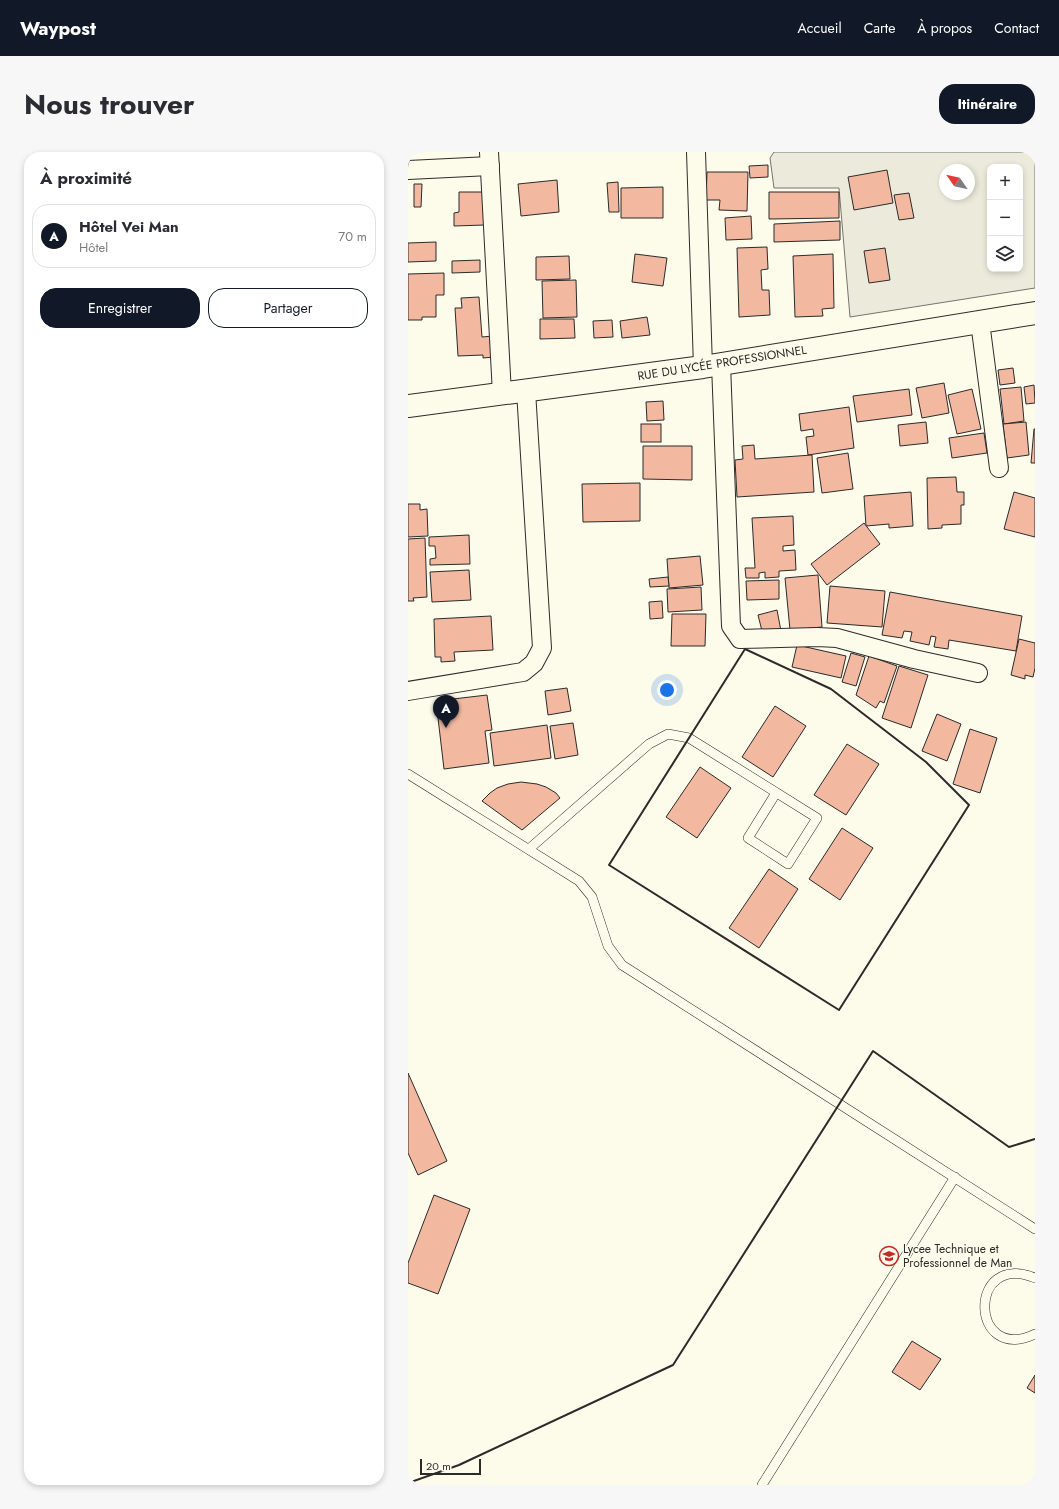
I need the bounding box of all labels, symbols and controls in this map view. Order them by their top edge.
text: Waypost [20,15,96,42]
text: Accueil [798,18,842,38]
text: Carte [864,18,895,38]
text: À propos [917,18,972,38]
text: Contact [994,18,1039,38]
text: Nous trouver [24,84,195,125]
button: Itinéraire [939,84,1035,124]
north arrow [939,164,975,200]
map controls [987,164,1023,272]
button: + [987,164,1023,200]
text: À proximité [40,166,132,190]
button: − [987,200,1023,236]
text: Hôtel Vei Man [79,216,179,238]
text: A [49,227,59,246]
text: 70 m [338,227,367,246]
button: layers [987,236,1023,272]
text: Hôtel [79,238,108,257]
button: Enregistrer [40,288,200,328]
button: Partager [208,288,368,328]
street label: RUE DU LYCÉE PROFESSIONNEL [636,341,808,385]
your location [657,680,677,700]
pin: A [433,695,459,728]
place label: Lycee Technique et Professionnel de Man [903,1240,1012,1272]
school or university icon: Lycee Technique et Professionnel de Man [878,1245,900,1267]
scale bar [420,1457,481,1476]
text: 20 m [426,1458,451,1474]

